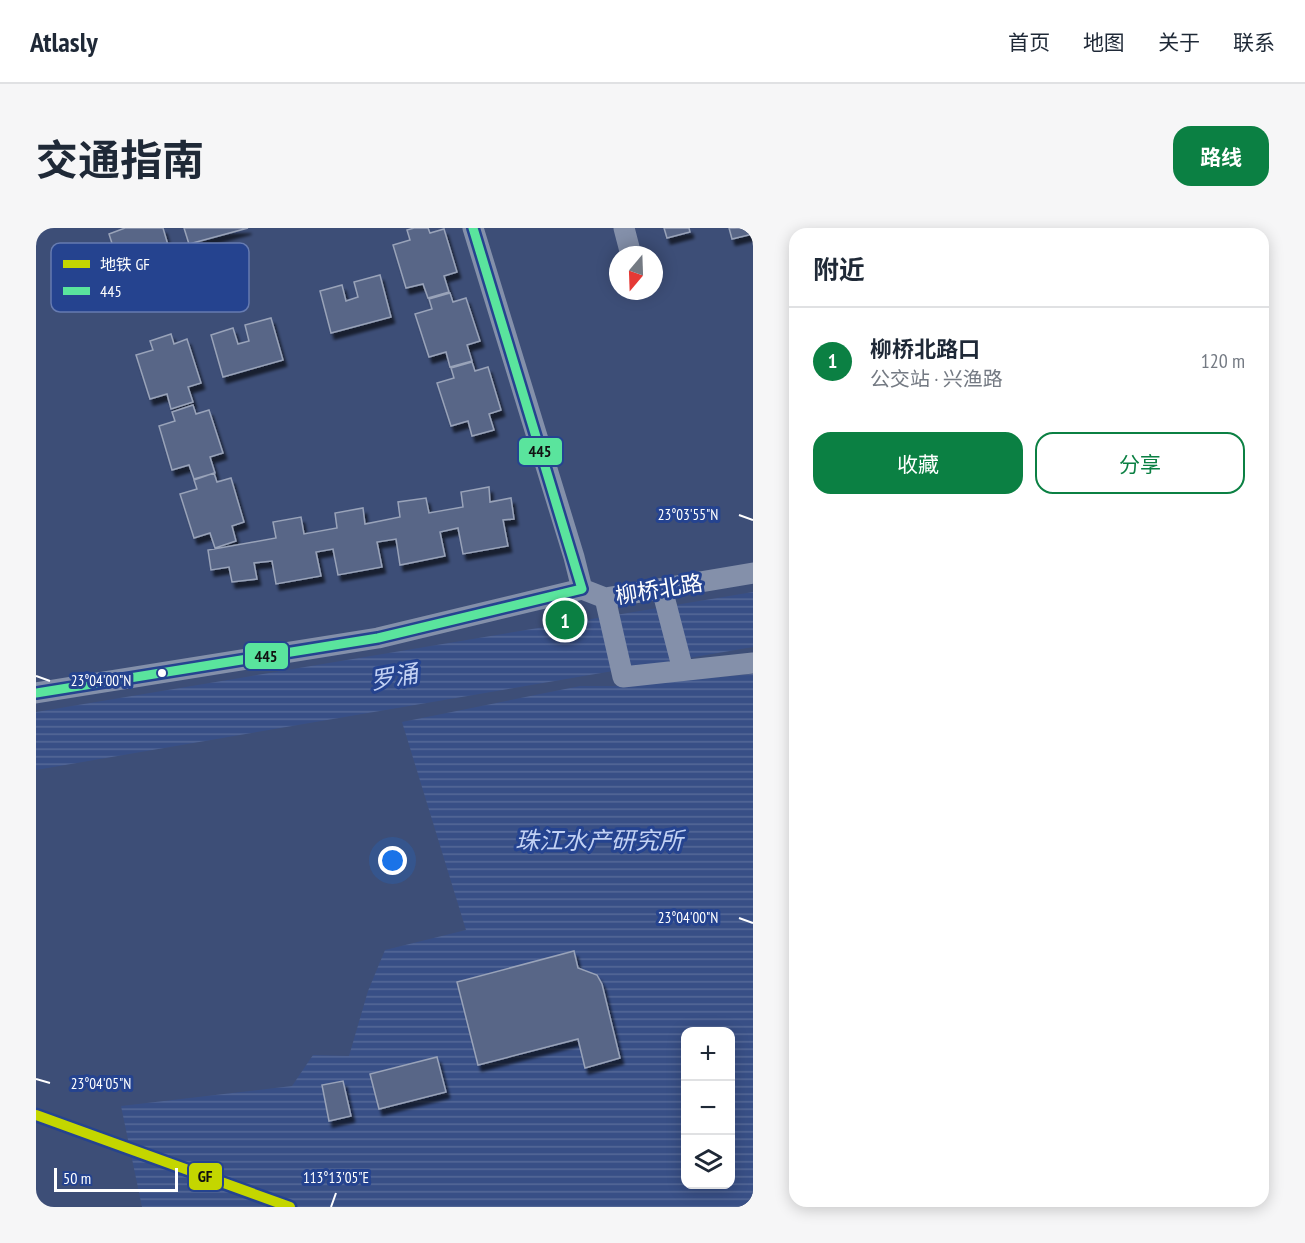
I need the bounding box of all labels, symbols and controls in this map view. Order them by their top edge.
text: Atlasly [30,23,98,60]
text: 首页 [1008,29,1050,56]
text: 地图 [1083,29,1125,56]
text: 关于 [1158,29,1200,56]
text: 联系 [1233,29,1275,56]
button: 路线 [1173,126,1269,186]
text: 交通指南 [36,132,204,187]
legend [51,243,249,312]
north arrow [609,246,663,300]
text: 附近 [813,253,865,286]
text: 地铁 GF [100,254,150,274]
text: 445 [100,281,122,301]
text: 柳桥北路口 [870,335,980,363]
text: 1 [828,348,837,374]
text: 120 m [1201,348,1245,374]
text: 公交站 · 兴渔路 [870,366,1003,392]
button: 收藏 [813,432,1023,494]
button: 分享 [1035,432,1245,494]
line badge: 445 [518,437,563,466]
text: 445 [529,441,551,461]
text: 23°03'55"N [658,505,718,524]
street label: 柳桥北路 [613,568,705,610]
pin: 1 [546,598,584,642]
line badge: 445 [244,642,289,670]
text: 445 [255,646,277,666]
water label: 罗涌 [368,657,423,696]
unlabelled marker [156,667,168,679]
text: 23°04'00"N [71,671,131,690]
water label: 珠江水产研究所 [515,825,687,856]
your location [378,846,407,875]
text: 23°04'00"N [658,908,718,927]
map controls [681,1027,735,1189]
button: + [681,1027,735,1081]
text: 23°04'05"N [71,1074,131,1093]
button: − [681,1081,735,1135]
button: layers [681,1135,735,1189]
line badge: GF [188,1162,223,1191]
scale bar [54,1165,178,1192]
text: GF [198,1166,213,1186]
text: 50 m [63,1168,91,1188]
text: 113°13'05"E [303,1168,369,1187]

